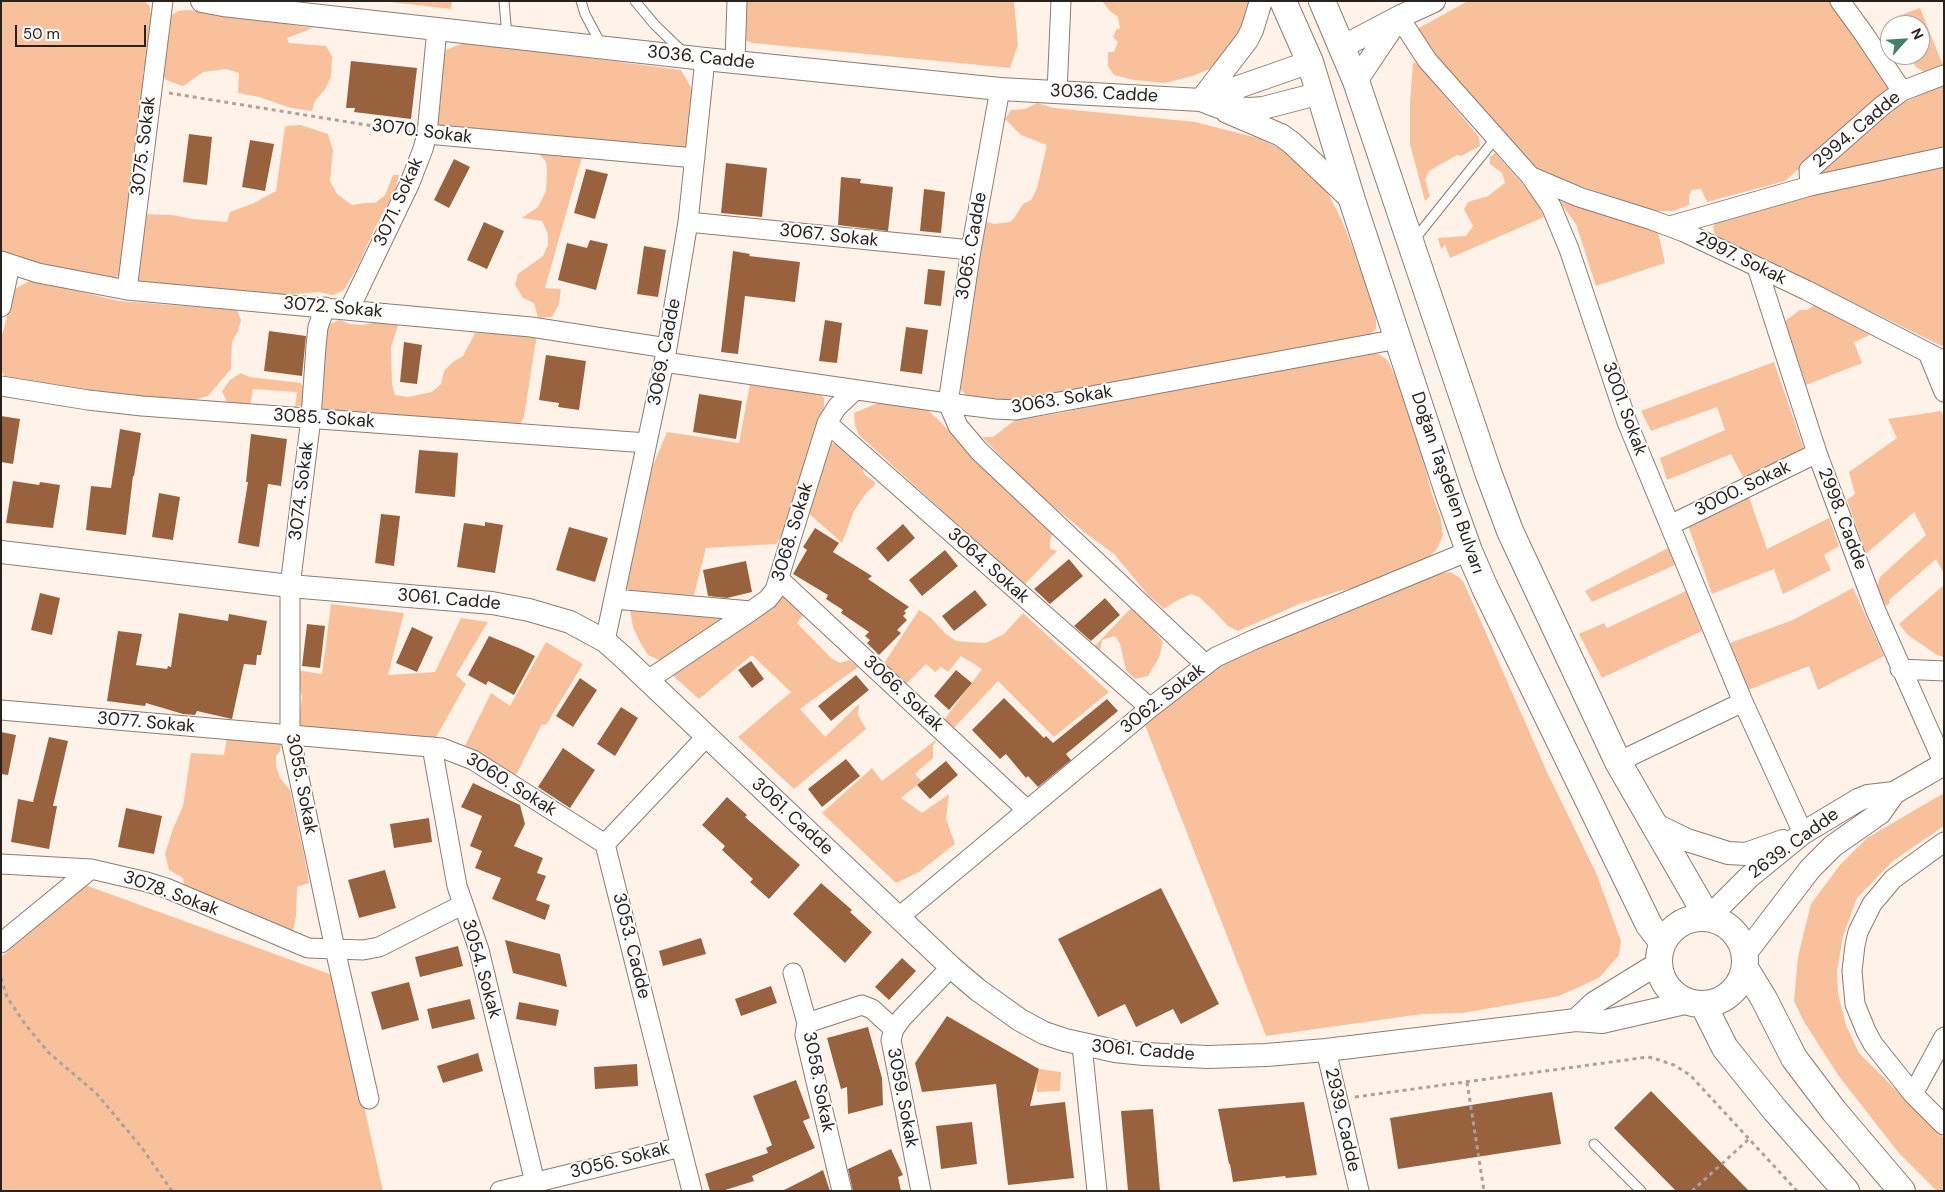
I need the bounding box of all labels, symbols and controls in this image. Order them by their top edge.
scale bar [18,15,149,47]
north arrow [1880,15,1930,65]
text: 50 m [23,24,60,44]
text: N [1907,25,1928,42]
street label: 3036. Cadde [646,42,756,74]
street label: 3036. Cadde [1049,80,1159,108]
street label: 2994. Cadde [1809,87,1905,173]
street label: 3075. Sokak [127,95,161,197]
street label: 3070. Sokak [371,115,473,149]
street label: 3071. Sokak [370,154,428,250]
street label: 3065. Cadde [952,191,992,301]
street label: 3067. Sokak [778,220,880,252]
street label: 2997. Sokak [1692,228,1790,290]
street label: 3072. Sokak [282,293,384,323]
street label: 3069. Cadde [644,297,686,407]
street label: 3001. Sokak [1597,359,1651,459]
street label: 3063. Sokak [1010,381,1114,419]
street label: Doğan Taşdelen Bulvarı [1406,389,1488,577]
street label: 3085. Sokak [272,405,376,433]
street label: 3074. Sokak [285,440,319,542]
street label: 3000. Sokak [1691,456,1795,522]
street label: 2998. Cadde [1813,465,1871,573]
street label: 3068. Sokak [768,480,818,584]
street label: 3064. Sokak [943,524,1033,608]
street label: 3061. Cadde [396,585,502,615]
street label: 3066. Sokak [858,651,948,737]
street label: 3062. Sokak [1116,659,1210,739]
street label: 3077. Sokak [96,708,196,738]
street label: 3055. Sokak [281,732,321,836]
street label: 3060. Sokak [462,749,560,821]
street label: 3061. Cadde [747,774,837,860]
street label: 2639. Cadde [1745,804,1843,884]
street label: 3078. Sokak [120,867,222,921]
street label: 3053. Cadde [607,891,655,1001]
street label: 3054. Sokak [457,917,505,1021]
street label: 3058. Sokak [798,1030,838,1134]
street label: 3061. Cadde [1090,1036,1196,1066]
street label: 3059. Sokak [882,1046,922,1150]
street label: 2939. Cadde [1320,1066,1364,1174]
street label: 3056. Sokak [568,1138,672,1184]

